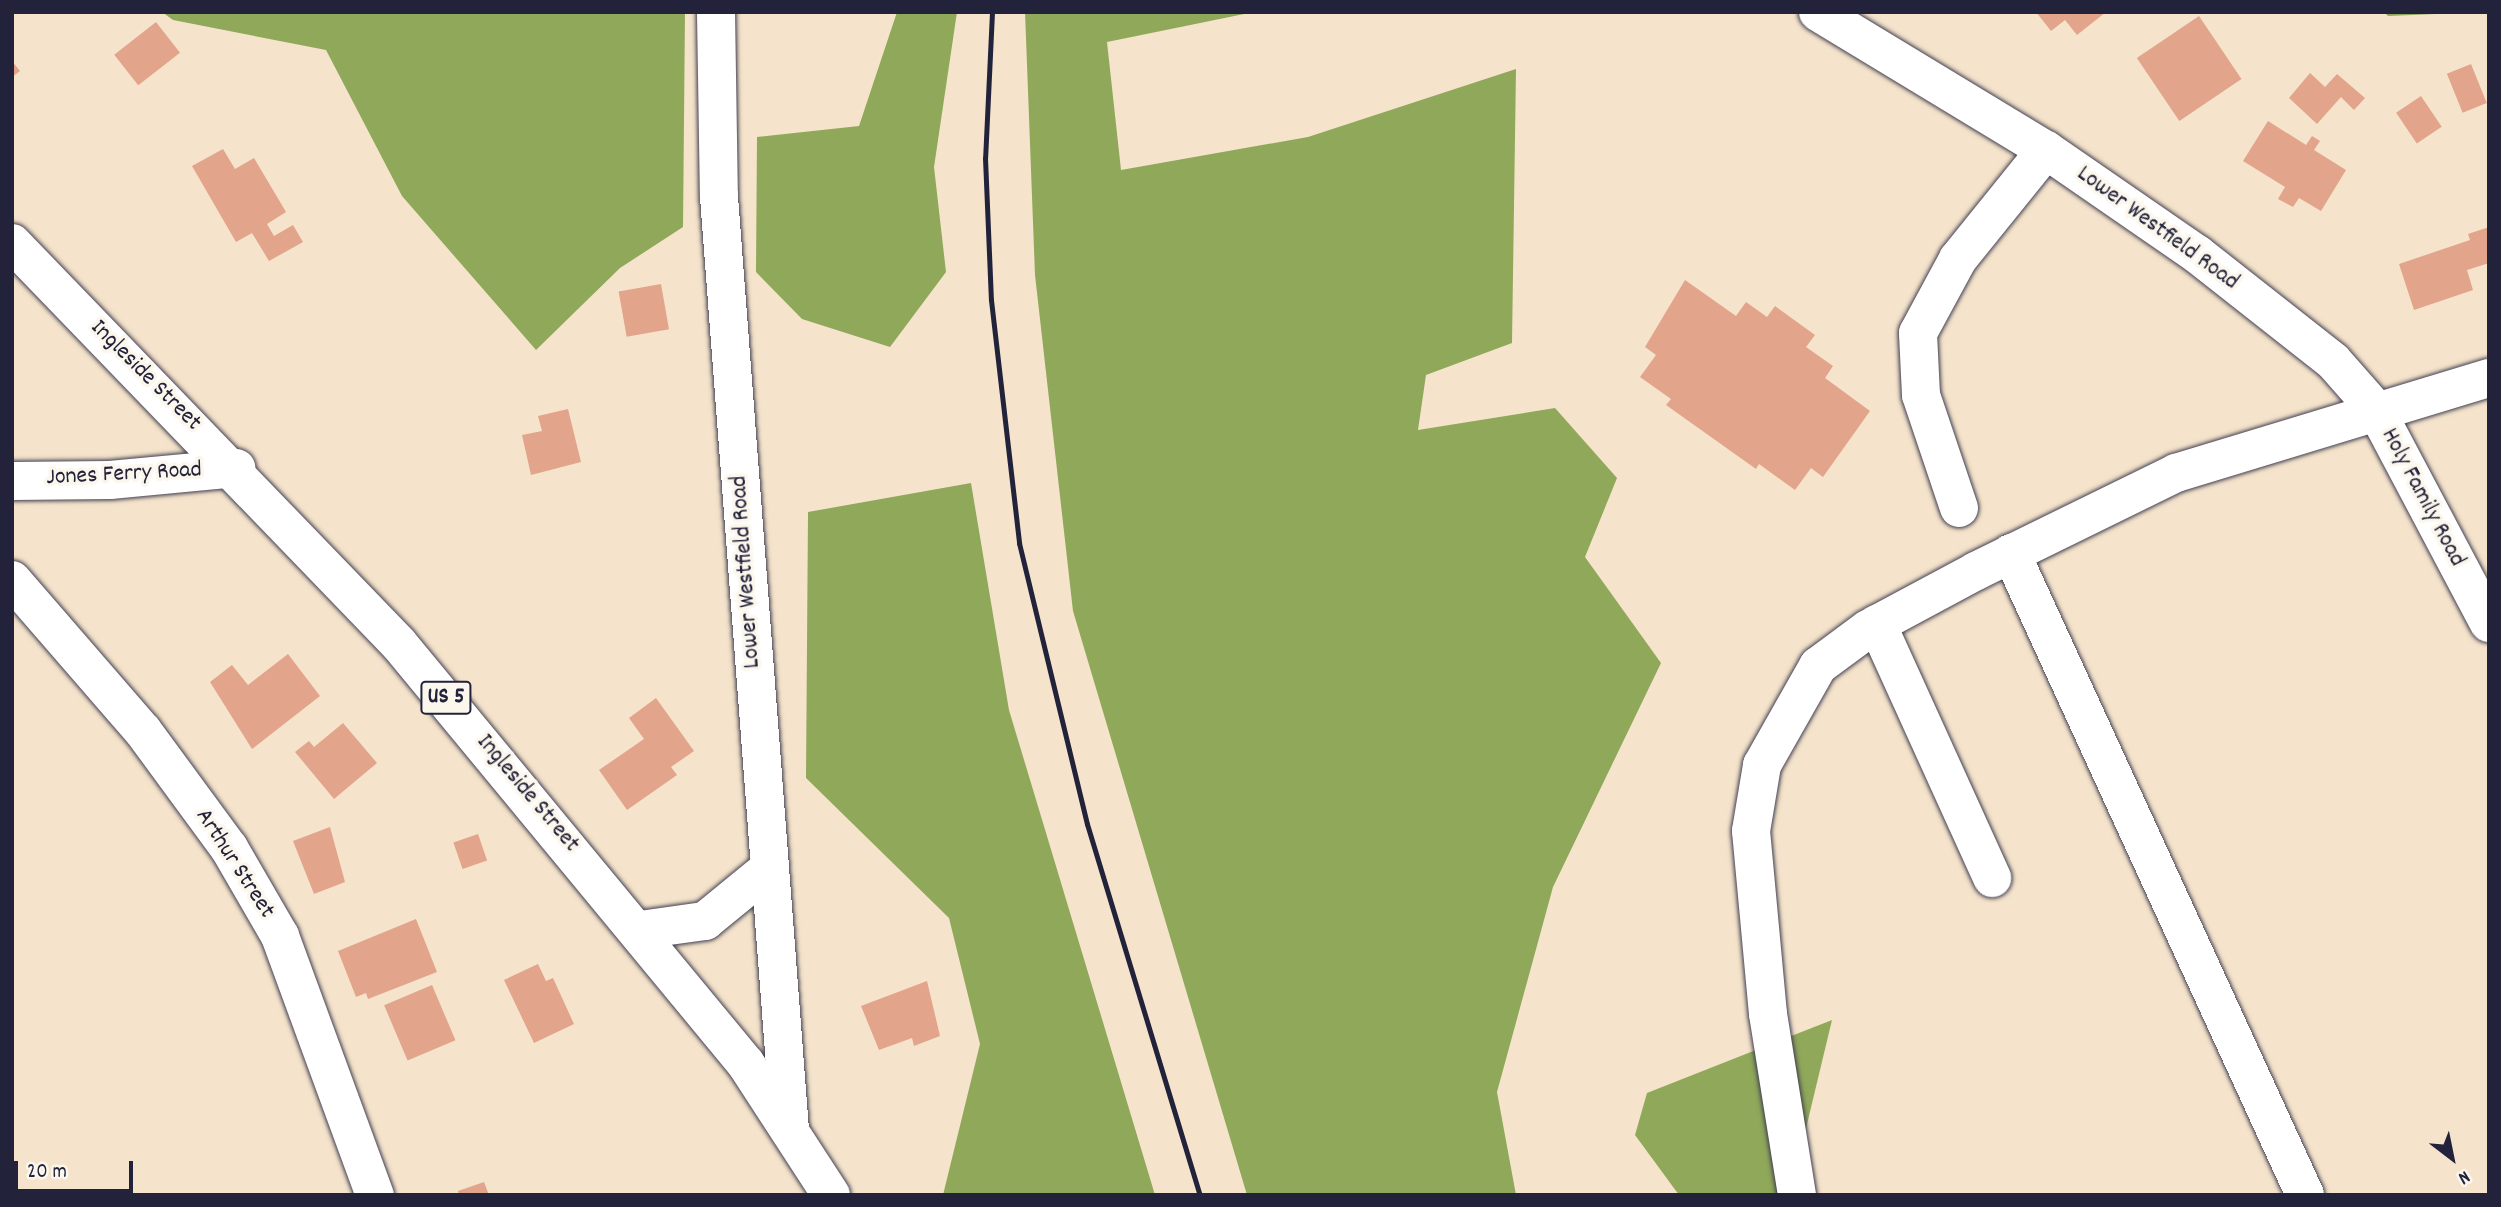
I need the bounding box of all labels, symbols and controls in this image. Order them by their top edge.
street label: Lower Westfield Road [2070,161,2244,297]
street label: Ingleside Street [83,314,207,438]
street label: Holy Family Road [2373,424,2471,572]
street label: Jones Ferry Road [45,457,203,493]
street label: Lower Westfield Road [726,475,768,669]
road number: US 5 [420,678,472,718]
street label: Ingleside Street [469,729,585,859]
street label: Arthur Street [188,804,280,924]
north arrow [2417,1123,2487,1193]
scale bar [18,1148,136,1192]
text: 20 m [27,1158,67,1188]
text: N [2452,1162,2475,1190]

